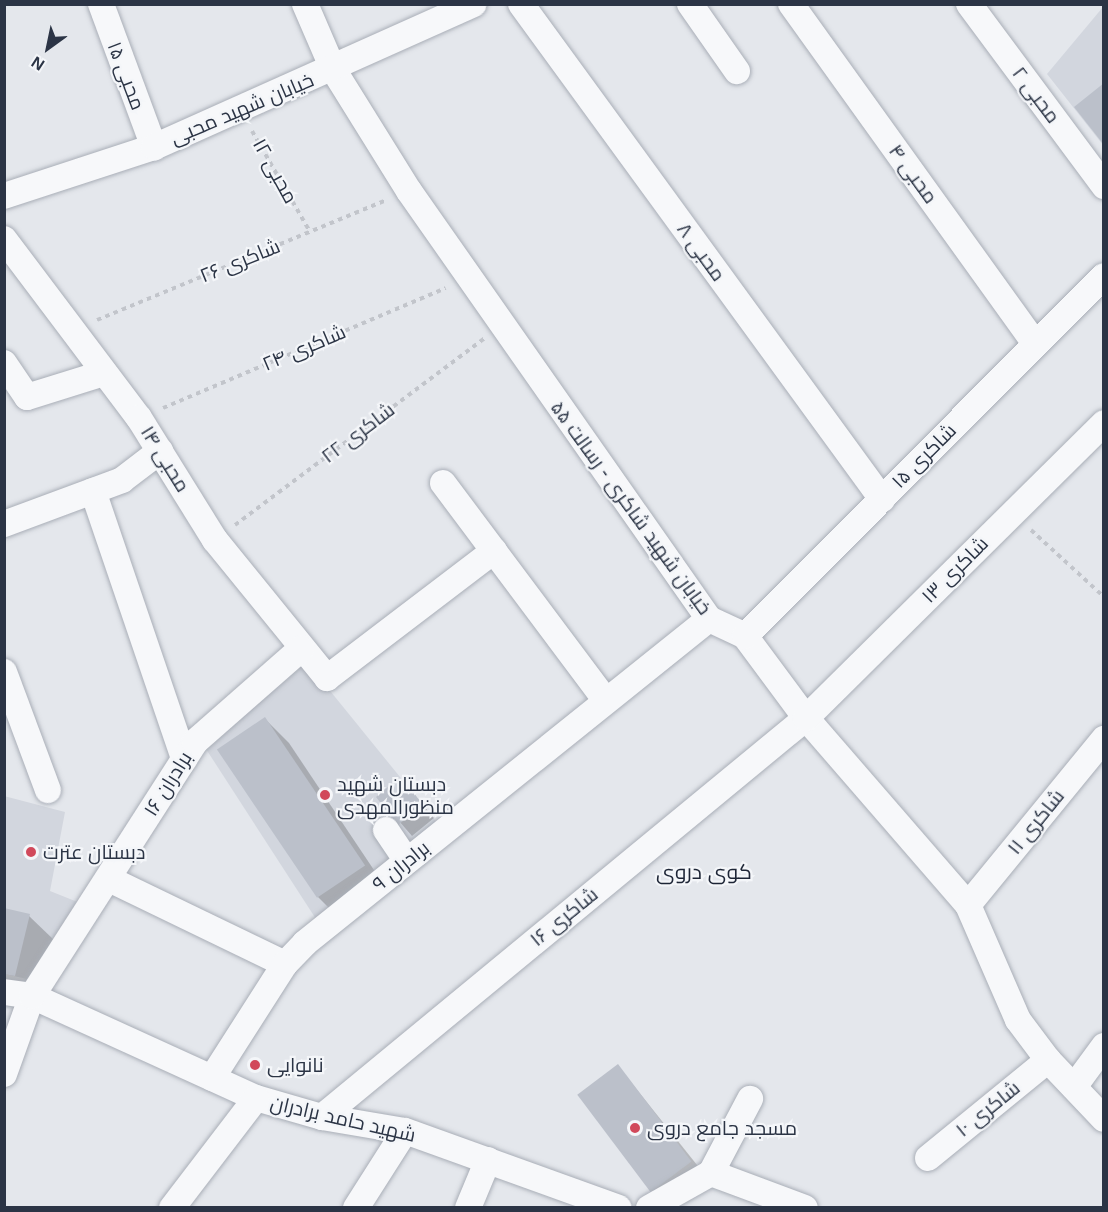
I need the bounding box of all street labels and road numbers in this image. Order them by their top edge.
street label: محبی ۱۵ [102,39,150,113]
street label: محبی ۲ [1007,62,1065,128]
street label: خیابان شهید محبی [167,68,317,150]
street label: محبی ۱۲ [247,134,303,208]
street label: محبی ۴ [884,140,942,208]
street label: محبی ۸ [672,218,730,286]
street label: شاکری ۲۶ [196,234,284,288]
street label: شاکری ۲۴ [259,320,349,376]
street label: خیابان شهید شاکری - رسالت ۵۵ [545,396,717,620]
street label: شاکری ۲۲ [317,398,399,468]
street label: شاکری ۱۵ [887,419,961,493]
street label: محبی ۱۴ [135,421,195,497]
street label: شاکری ۱۳ [917,532,993,608]
street label: برادران ۱۶ [139,747,197,821]
street label: شاکری ۱۱ [1003,785,1069,859]
street label: برادران ۹ [368,836,434,896]
street label: شاکری ۱۶ [525,882,603,952]
street label: شاکری ۱۰ [951,1076,1025,1142]
street label: شهید حامد برادران [268,1091,418,1147]

